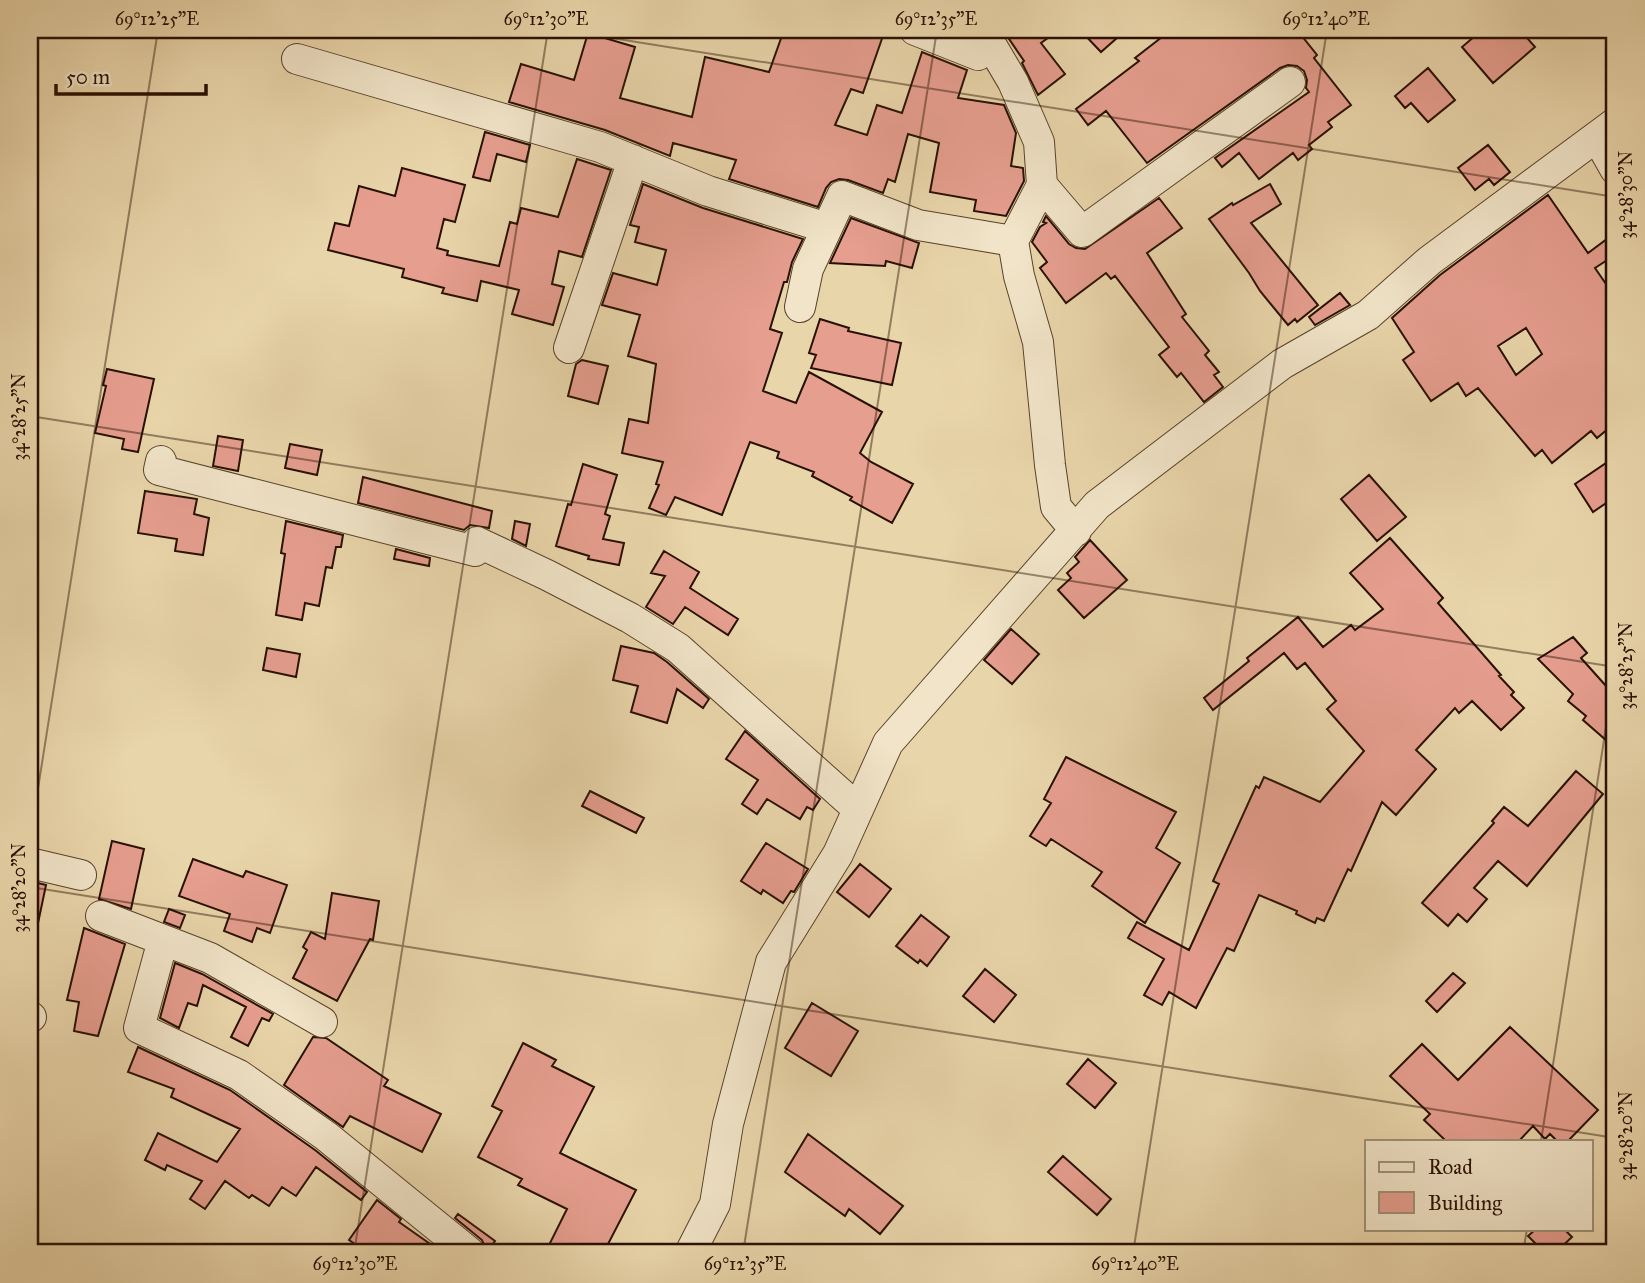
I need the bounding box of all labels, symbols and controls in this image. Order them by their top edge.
text: 69°12'25"E [115,8,199,30]
text: 69°12'30"E [504,8,589,30]
text: 69°12'35"E [895,8,977,30]
text: 69°12'40"E [1282,8,1370,30]
scale bar [56,52,206,96]
text: 50 m [66,64,111,90]
text: 34°28'30"N [1615,151,1637,239]
text: 34°28'25"N [8,373,30,461]
text: 34°28'25"N [1615,622,1637,710]
text: 34°28'20"N [8,843,30,933]
text: 34°28'20"N [1615,1091,1637,1181]
legend [1365,1140,1592,1230]
text: Road [1428,1154,1473,1180]
text: Building [1428,1190,1502,1216]
text: 69°12'30"E [313,1253,398,1275]
text: 69°12'35"E [704,1253,786,1275]
text: 69°12'40"E [1091,1253,1179,1275]

